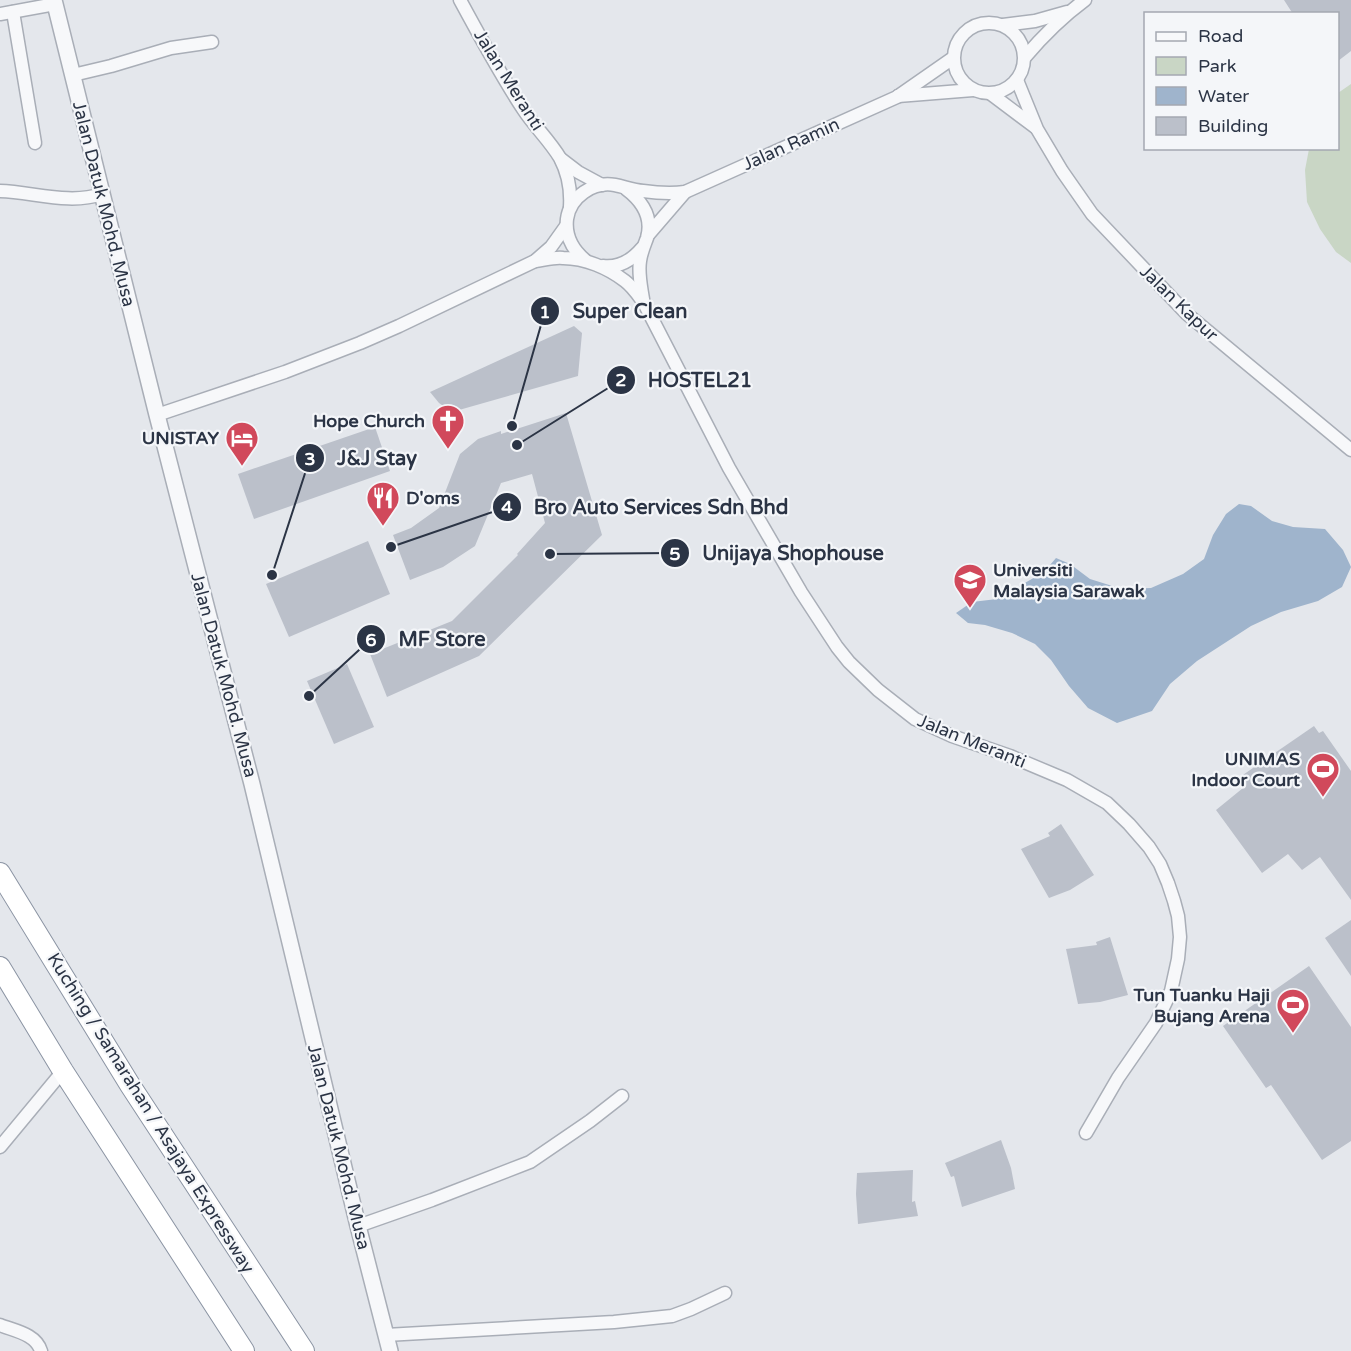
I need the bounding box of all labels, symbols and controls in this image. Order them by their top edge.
legend [1144,12,1339,150]
street label: Jalan Meranti [469,25,549,135]
text: Road [1198,25,1243,47]
text: Park [1198,55,1237,77]
text: Water [1198,85,1249,107]
street label: Jalan Datuk Mohd. Musa [68,99,140,309]
street label: Jalan Ramin [739,113,843,175]
text: Building [1198,115,1268,137]
street label: Jalan Kapur [1135,260,1223,346]
callout: Super Clean [530,292,699,330]
text: Super Clean [573,300,687,324]
text: 1 [539,301,551,323]
callout: HOSTEL21 [606,361,764,399]
text: 2 [615,369,627,391]
text: HOSTEL21 [648,369,752,393]
church icon: Hope Church [430,403,466,450]
place label: Hope Church [313,410,425,432]
hotel icon: UNISTAY [224,420,260,467]
place label: UNISTAY [142,427,219,449]
callout: J&J Stay [295,439,429,477]
text: J&J Stay [336,447,417,471]
text: 3 [304,448,316,470]
restaurant icon: D'oms [365,480,401,527]
place label: D'oms [406,487,460,509]
callout: Bro Auto Services Sdn Bhd [492,488,800,526]
text: 4 [501,496,513,518]
text: Bro Auto Services Sdn Bhd [534,496,788,520]
callout: Unijaya Shophouse [660,534,896,572]
text: Unijaya Shophouse [702,542,884,566]
text: 5 [669,543,681,565]
place label: Universiti Malaysia Sarawak [993,559,1145,602]
school or university icon: Universiti Malaysia Sarawak [952,562,988,609]
street label: Jalan Datuk Mohd. Musa [186,570,262,780]
callout: MF Store [356,620,497,658]
text: MF Store [399,628,485,652]
text: 6 [365,629,377,651]
street label: Jalan Meranti [914,709,1030,773]
place label: UNIMAS Indoor Court [1191,748,1300,791]
sports icon: UNIMAS Indoor Court [1305,751,1341,798]
street label: Kuching / Samarahan / Asajaya Expressway [43,949,259,1277]
place label: Tun Tuanku Haji Bujang Arena [1132,984,1270,1027]
sports icon: Tun Tuanku Haji Bujang Arena [1275,987,1311,1034]
street label: Jalan Datuk Mohd. Musa [303,1042,375,1252]

